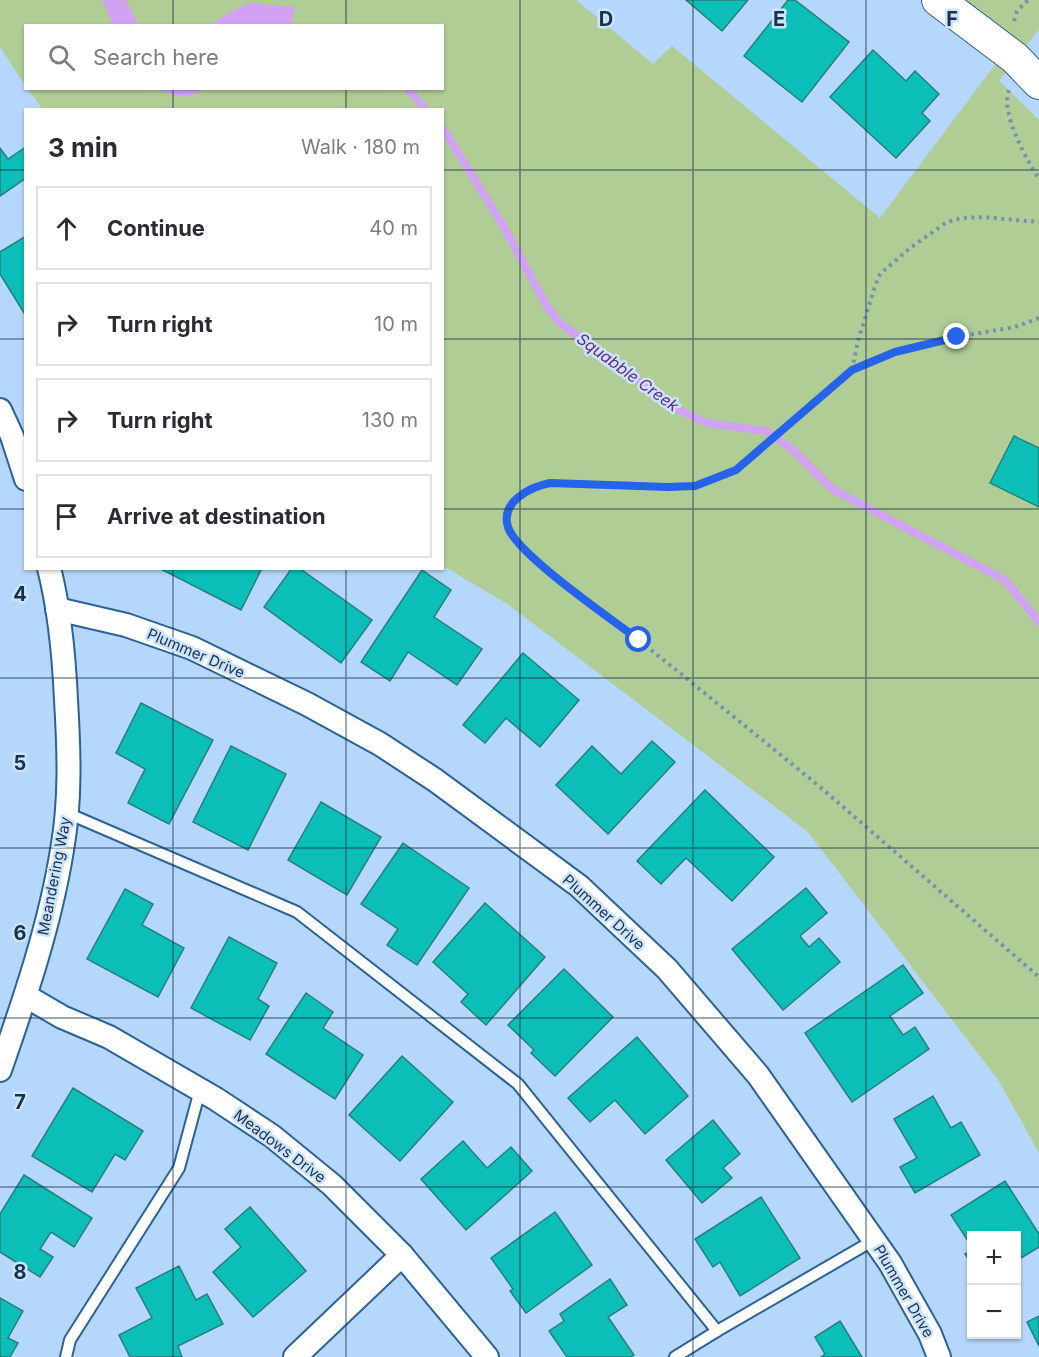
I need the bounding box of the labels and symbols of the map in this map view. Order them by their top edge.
text: D [599,7,613,31]
text: E [773,7,785,31]
text: F [946,7,958,31]
route end [943,323,969,349]
water label: Squabble Creek [573,328,683,416]
text: 4 [13,582,27,606]
street label: Plummer Drive [144,624,248,682]
route start [625,626,651,652]
text: 5 [14,751,26,775]
street label: Meandering Way [33,815,75,937]
street label: Plummer Drive [559,870,649,954]
text: 6 [14,921,27,945]
text: 7 [14,1090,26,1114]
street label: Meadows Drive [230,1105,330,1187]
street label: Plummer Drive [870,1241,938,1341]
text: 8 [13,1260,27,1284]

